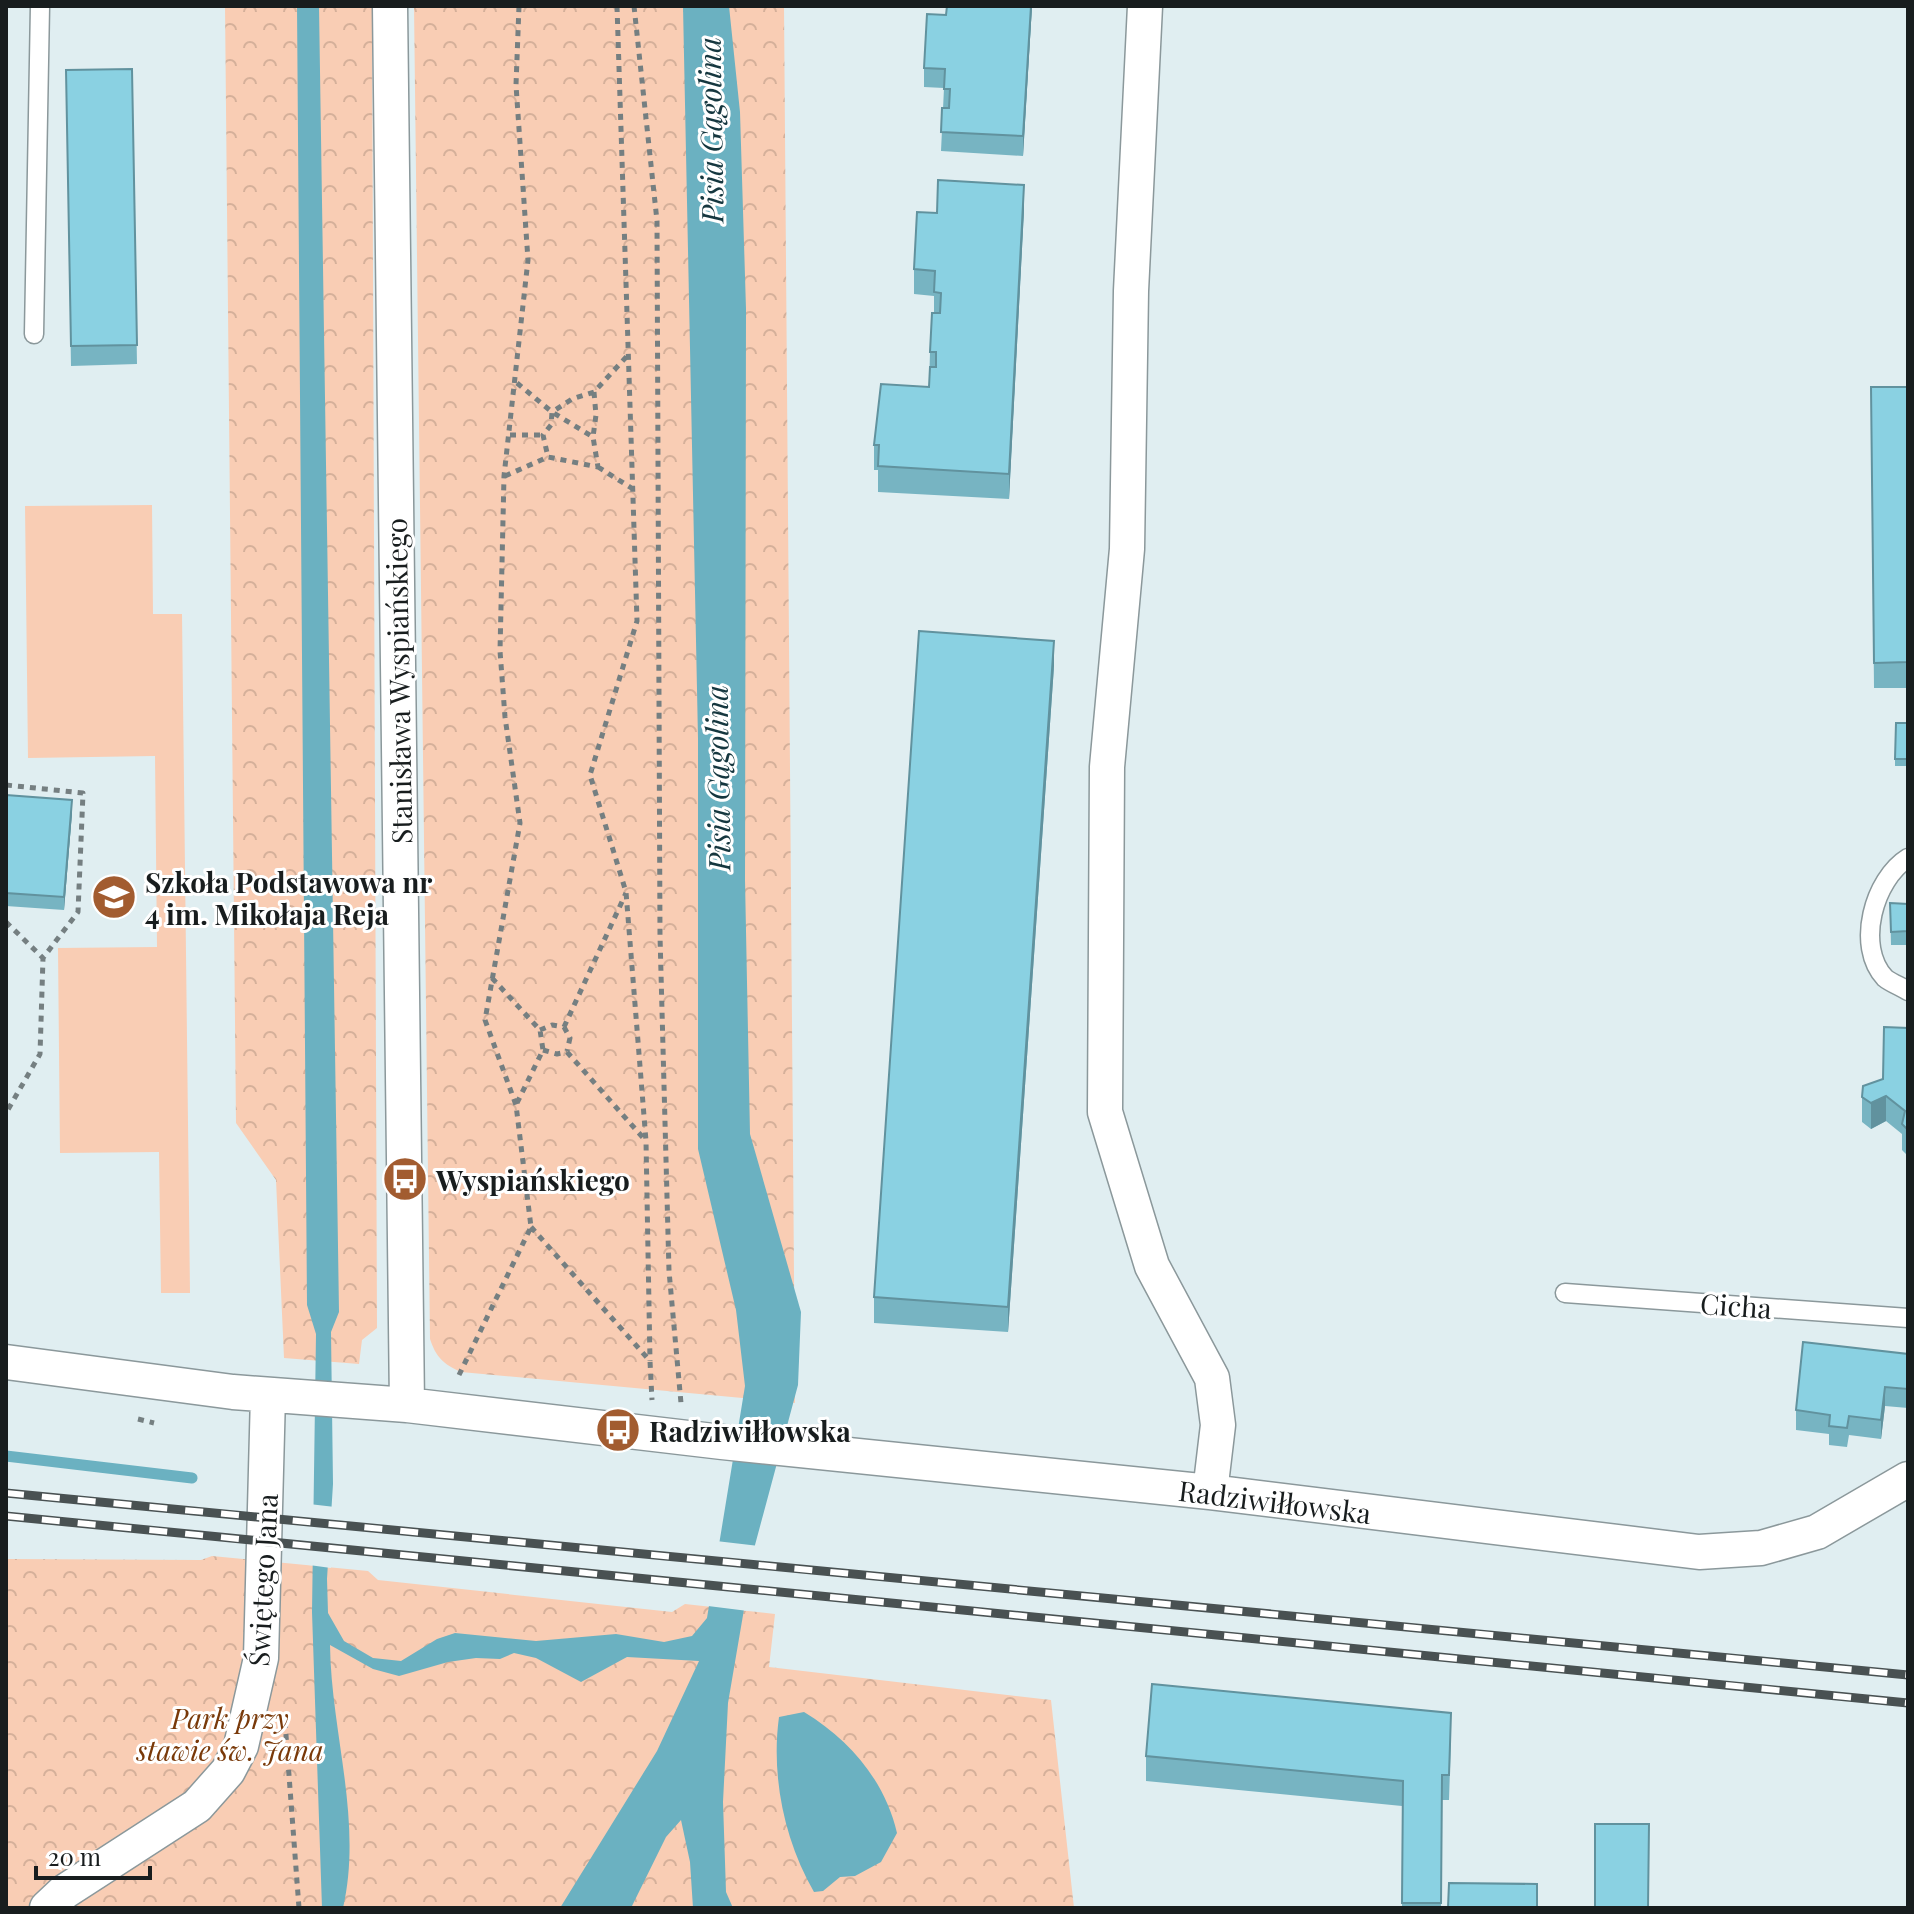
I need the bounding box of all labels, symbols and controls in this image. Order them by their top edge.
water label: Pisia Gągolina [688,37,732,224]
street label: Stanisława Wyspiańskiego [377,518,419,844]
water label: Pisia Gągolina [695,685,739,872]
place label: Szkoła Podstawowa nr 4 im. Mikołaja Reja [145,863,432,932]
school or university icon: Szkoła Podstawowa nr 4 im. Mikołaja Reja [90,873,138,921]
bus stop icon: Wyspiańskiego [381,1155,429,1203]
place label: Wyspiańskiego [435,1161,630,1198]
street label: Cicha [1699,1284,1773,1326]
bus stop icon: Radziwiłłowska [594,1406,642,1454]
place label: Radziwiłłowska [649,1412,851,1449]
street label: Radziwiłłowska [1177,1471,1373,1531]
street label: Świętego Jana [239,1493,285,1667]
park label: Park przy stawie św. Jana [135,1699,324,1768]
scale bar [36,1830,150,1880]
text: 20 m [48,1840,101,1872]

